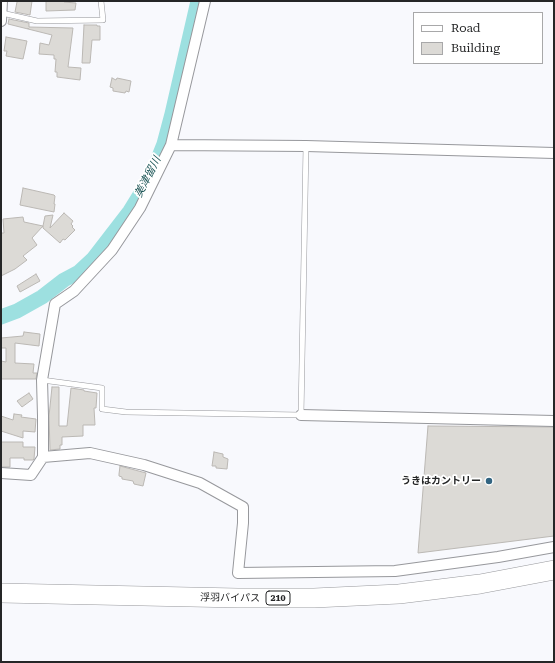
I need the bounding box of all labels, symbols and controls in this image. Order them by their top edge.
legend [413,12,543,64]
text: Road [451,21,480,35]
text: Building [451,41,500,55]
water label: 美津留川 [132,154,164,200]
place label: うきはカントリー [401,475,481,487]
marker: うきはカントリー [484,476,494,486]
street label: 浮羽バイパス [200,591,260,605]
road number: 210 [266,591,290,605]

